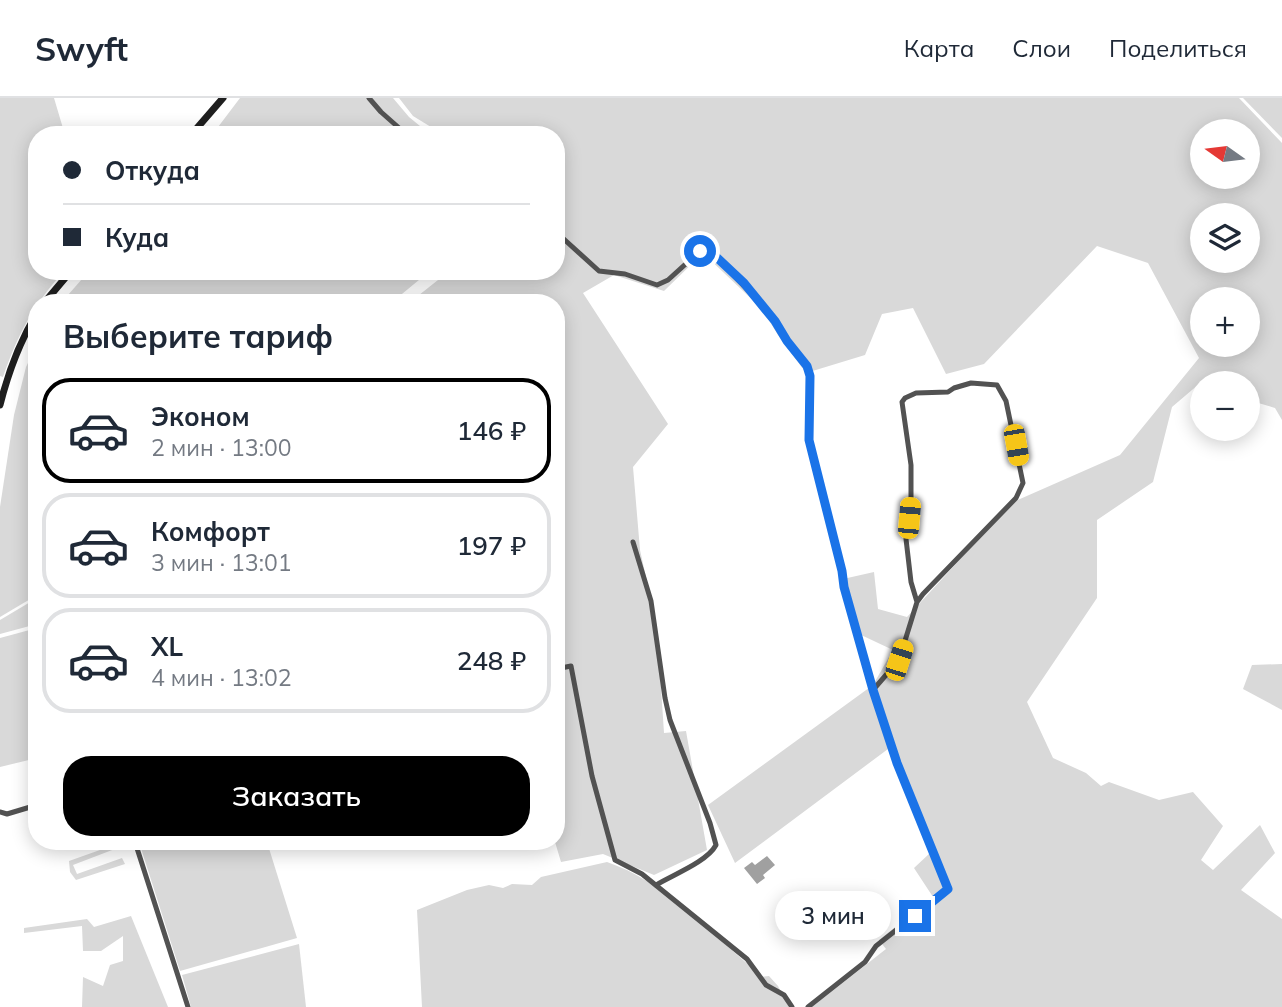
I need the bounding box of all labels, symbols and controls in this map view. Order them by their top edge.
text: Swyft [35,28,128,69]
text: Карта [904,33,974,63]
text: Слои [1012,33,1071,63]
text: Поделиться [1109,33,1247,63]
north arrow [1190,119,1260,189]
map controls [1190,119,1260,441]
text: Откуда [105,154,200,187]
button: layers [1190,203,1260,273]
text: Куда [105,221,169,254]
route start [684,235,716,267]
button: + [1190,287,1260,357]
text: Выберите тариф [63,316,333,356]
button: − [1190,371,1260,441]
icon: car [67,399,130,462]
text: Эконом [151,400,250,433]
text: 146 ₽ [457,414,526,447]
car [1003,422,1030,468]
text: 2 мин · 13:00 [151,433,291,462]
car [897,496,922,540]
icon: car [67,514,130,577]
text: Комфорт [151,515,270,548]
text: 197 ₽ [457,529,526,562]
text: 3 мин · 13:01 [151,548,291,577]
icon: car [67,629,130,692]
text: XL [151,630,183,663]
car [883,637,916,683]
text: 248 ₽ [457,644,526,677]
text: 4 мин · 13:02 [151,663,291,692]
button: Заказать [63,756,530,836]
callout: 3 мин [775,892,890,940]
route end [899,900,931,932]
text: 3 мин [801,901,865,930]

